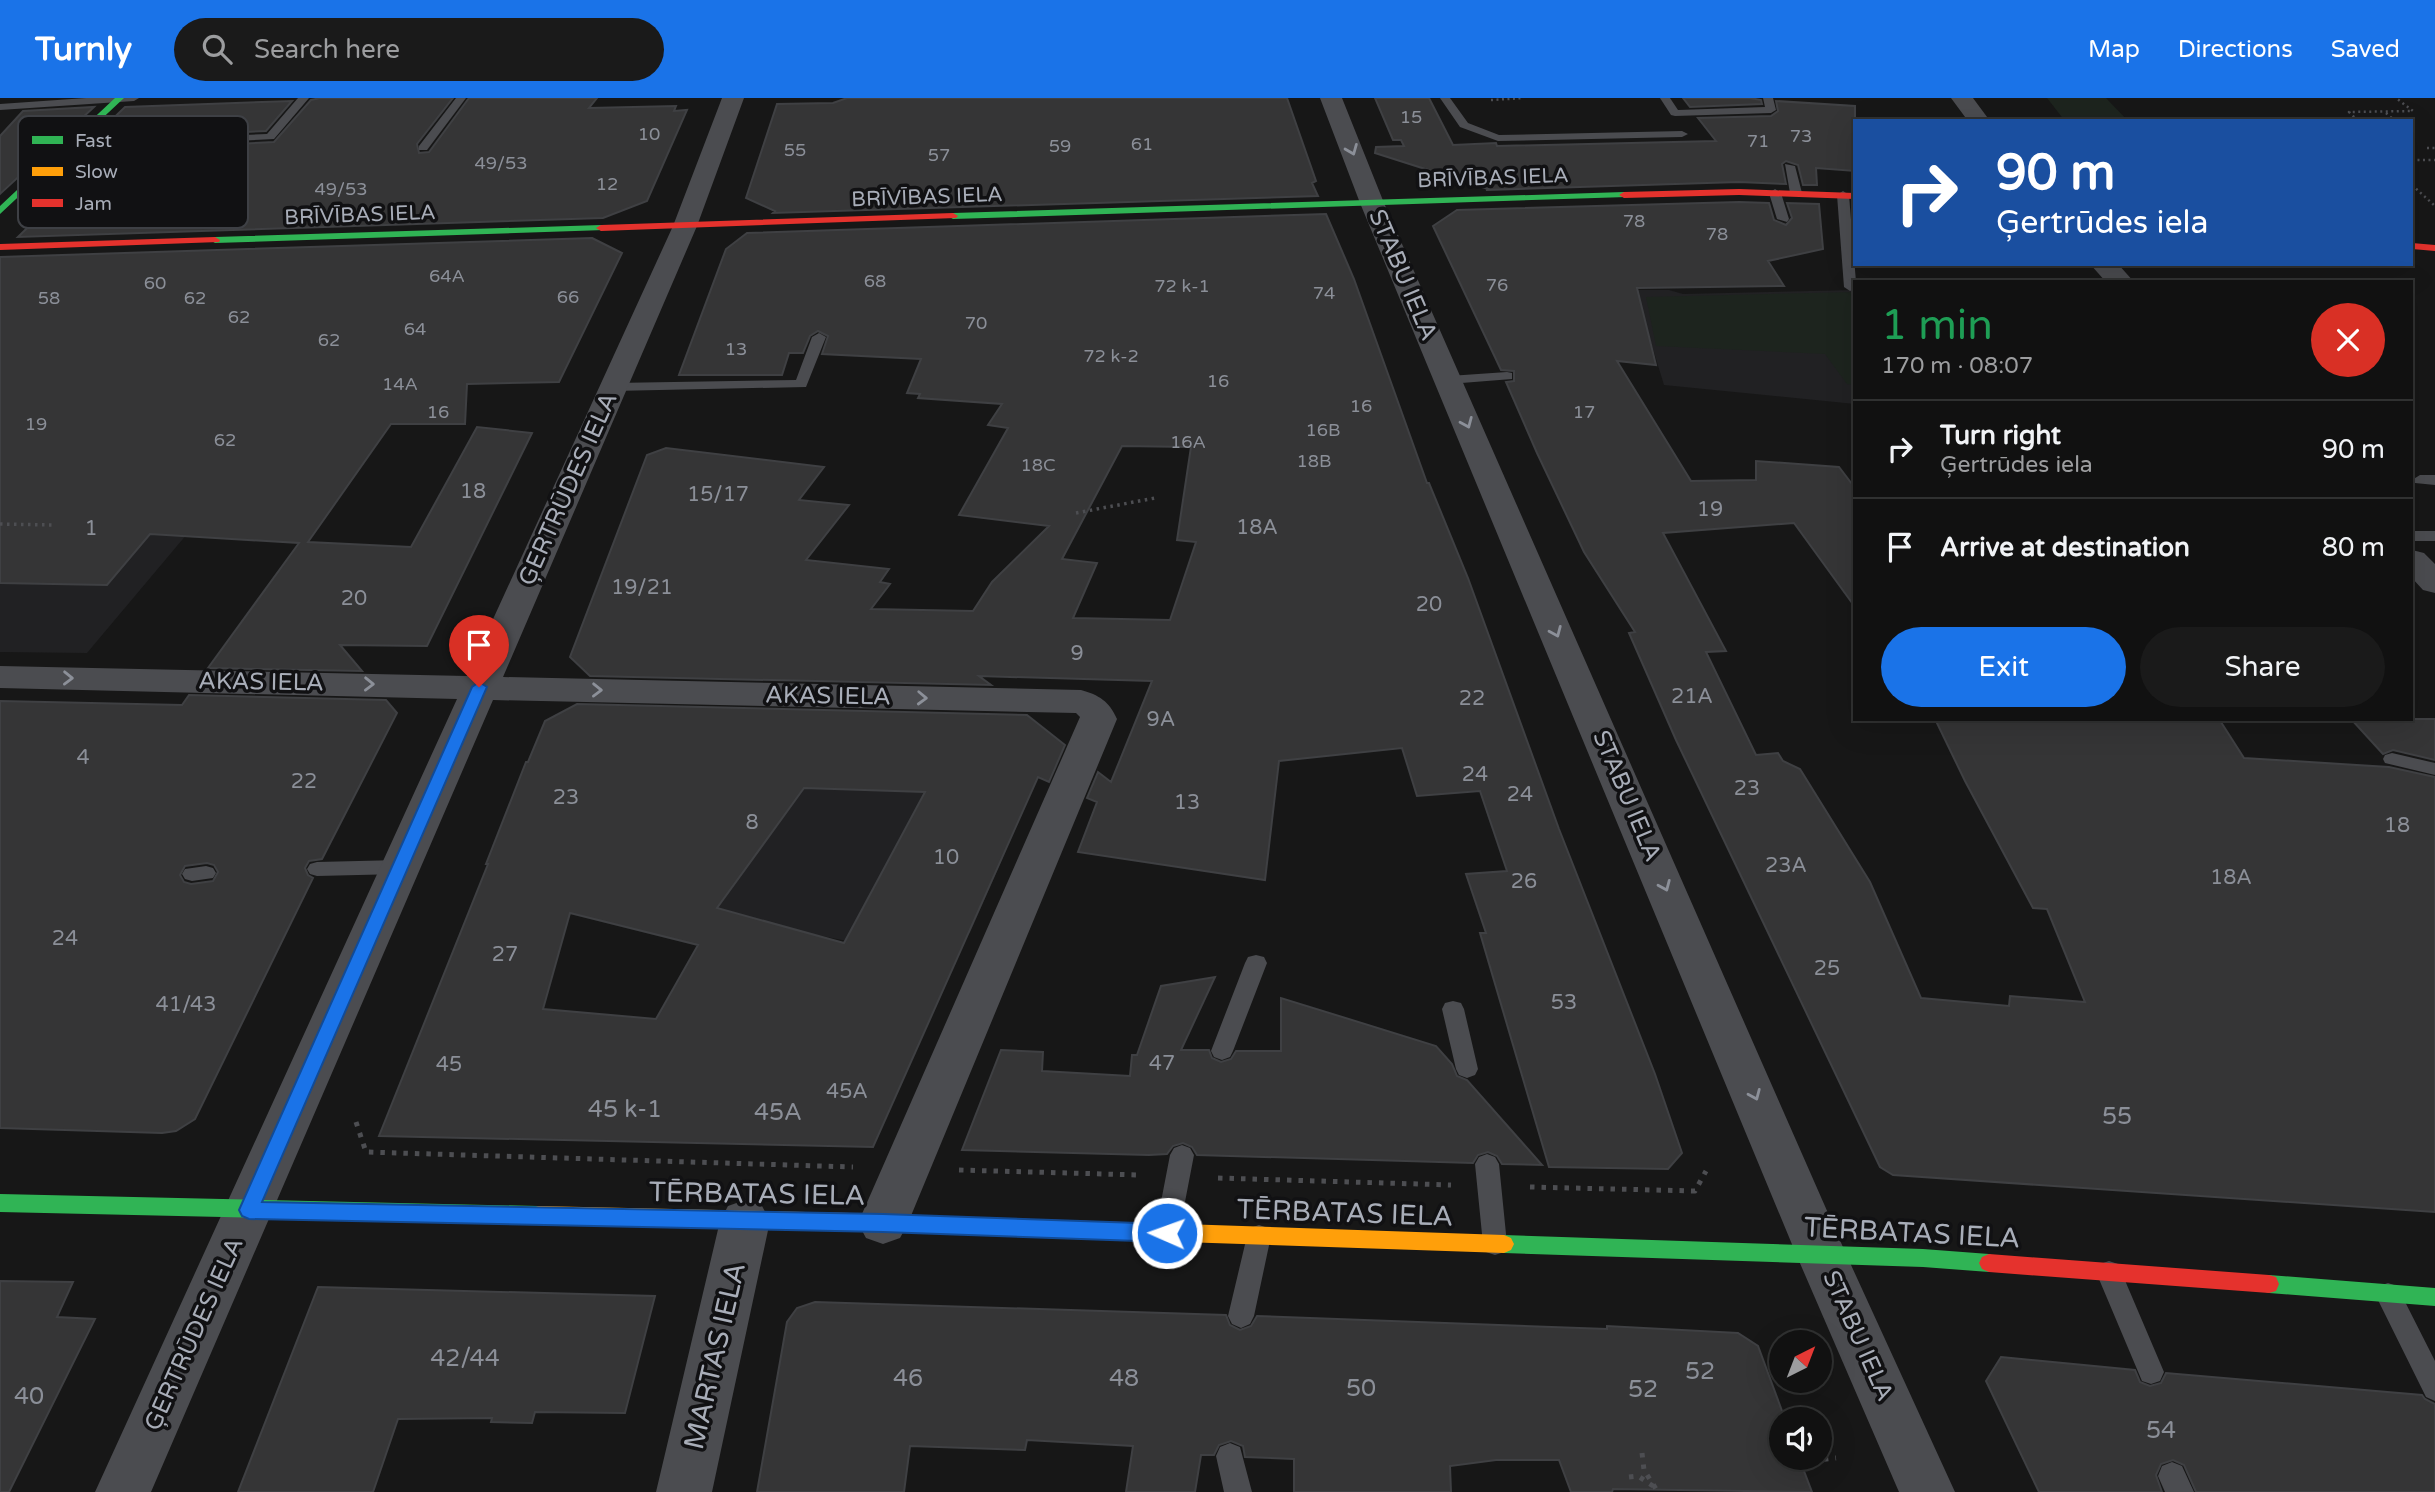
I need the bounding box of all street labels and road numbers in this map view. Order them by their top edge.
street label: BRĪVĪBAS IELA [1417,163,1569,193]
street label: BRĪVĪBAS IELA [851,182,1003,212]
street label: BRĪVĪBAS IELA [284,200,436,230]
street label: STABU IELA [1362,205,1444,345]
street label: ĢERTRŪDES IELA [512,388,624,590]
street label: AKAS IELA [198,666,324,698]
street label: AKAS IELA [765,680,891,712]
street label: STABU IELA [1586,726,1668,866]
street label: TĒRBATAS IELA [648,1175,866,1213]
street label: TĒRBATAS IELA [1236,1192,1454,1234]
street label: TĒRBATAS IELA [1803,1210,2021,1256]
street label: ĢERTRŪDES IELA [138,1233,250,1435]
street label: MARTAS IELA [677,1259,753,1453]
street label: STABU IELA [1816,1266,1900,1406]

